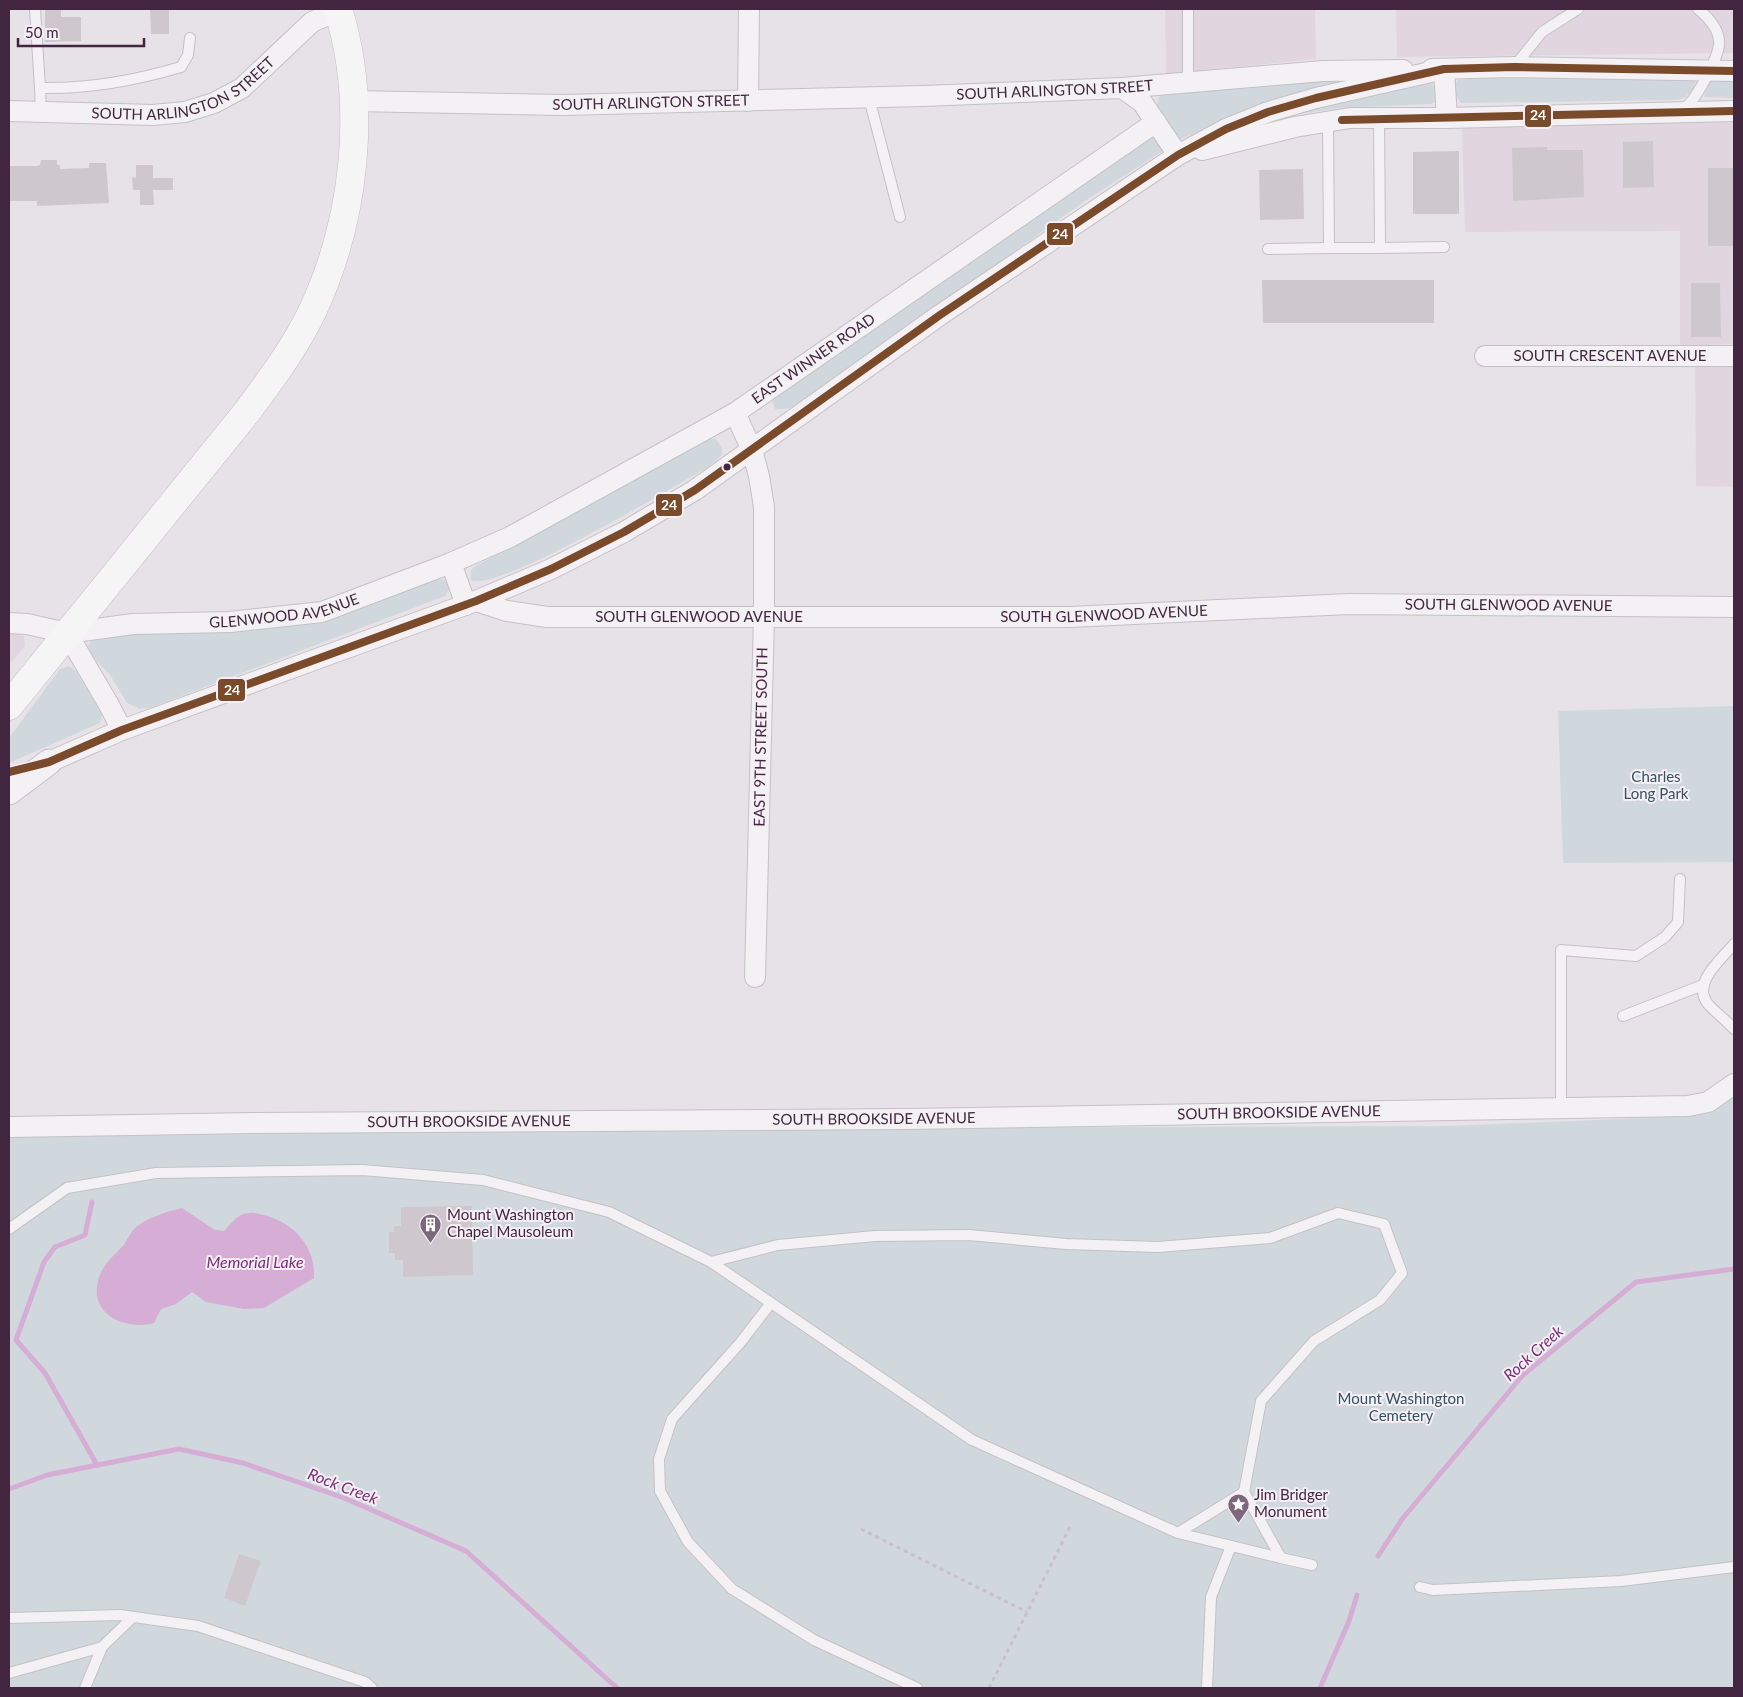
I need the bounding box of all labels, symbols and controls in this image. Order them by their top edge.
scale bar [18,15,144,47]
text: 50 m [25,23,59,41]
street label: SOUTH ARLINGTON STREET [91,52,278,123]
street label: SOUTH ARLINGTON STREET [956,75,1154,103]
street label: SOUTH ARLINGTON STREET [552,90,750,113]
line badge: 24 [1524,104,1552,128]
text: 24 [1530,106,1546,123]
line badge: 24 [1046,222,1074,246]
text: 24 [1052,225,1068,242]
street label: EAST WINNER ROAD [748,309,878,407]
street label: SOUTH CRESCENT AVENUE [1514,346,1706,364]
unlabelled marker [722,462,732,472]
line badge: 24 [655,493,683,517]
text: 24 [661,496,677,513]
street label: GLENWOOD AVENUE [209,589,361,630]
street label: SOUTH GLENWOOD AVENUE [1405,594,1613,614]
street label: SOUTH GLENWOOD AVENUE [1000,601,1208,625]
street label: SOUTH GLENWOOD AVENUE [595,607,803,625]
street label: EAST 9TH STREET SOUTH [749,647,771,827]
line badge: 24 [217,678,246,702]
text: 24 [224,681,240,698]
park label: Charles Long Park [1624,767,1689,802]
street label: SOUTH BROOKSIDE AVENUE [1177,1101,1381,1123]
street label: SOUTH BROOKSIDE AVENUE [772,1108,976,1128]
street label: SOUTH BROOKSIDE AVENUE [367,1111,571,1130]
place label: Mount Washington Chapel Mausoleum [447,1205,574,1240]
building icon: Mount Washington Chapel Mausoleum [419,1212,443,1243]
water label: Memorial Lake [206,1252,304,1271]
water label: Rock Creek [1499,1321,1567,1384]
park label: Mount Washington Cemetery [1338,1389,1464,1424]
water label: Rock Creek [305,1463,381,1508]
place label: Jim Bridger Monument [1254,1485,1329,1520]
place icon: Jim Bridger Monument [1226,1492,1250,1523]

